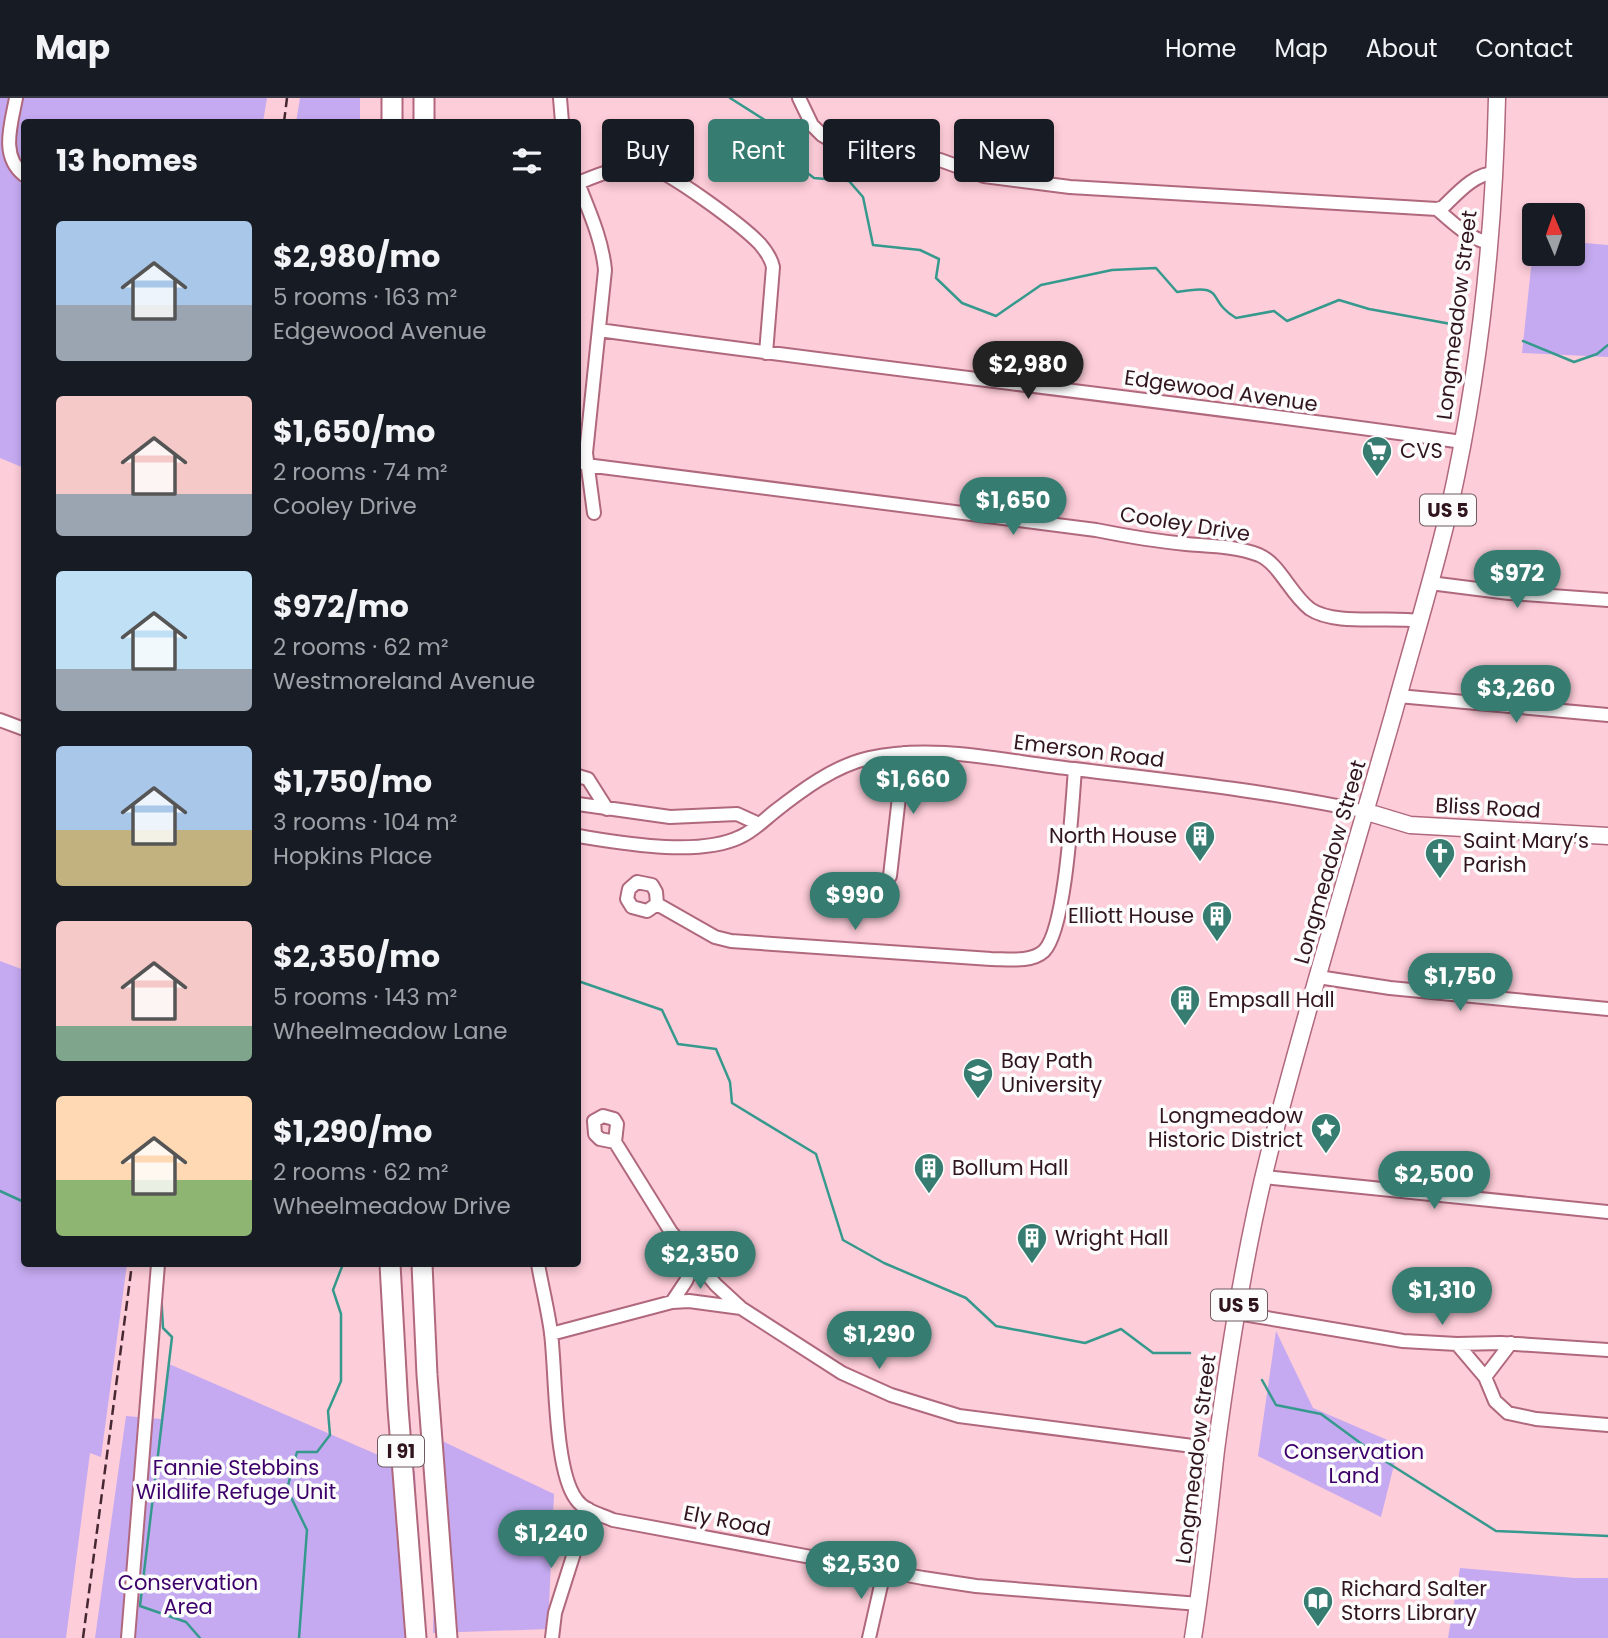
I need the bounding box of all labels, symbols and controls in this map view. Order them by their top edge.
text: Map [35,24,110,71]
text: Home [1165,32,1237,65]
text: Map [1275,32,1328,65]
text: About [1366,32,1437,65]
text: Contact [1475,32,1573,65]
chip: Buy [602,119,694,182]
chip: Rent [708,119,809,182]
chip: Filters [823,119,940,182]
chip: New [954,119,1054,182]
text: 13 homes [56,139,198,182]
icon: filters [508,142,546,180]
north arrow [1522,203,1586,266]
map controls [1522,203,1585,266]
street label: Longmeadow Street [1429,208,1484,421]
text: $2,980/mo [273,235,440,278]
icon: home [112,249,196,333]
text: 5 rooms · 163 m² [273,281,457,313]
text: Edgewood Avenue [273,315,487,347]
pin: $2,980 [971,342,1085,401]
text: $2,980 [989,348,1067,380]
street label: Edgewood Avenue [1123,363,1320,418]
text: $1,650/mo [273,410,435,453]
icon: home [112,424,196,508]
supermarket icon: CVS [1360,434,1394,478]
place label: CVS [1400,436,1443,465]
text: 2 rooms · 74 m² [273,456,448,488]
pin: $1,650 [956,478,1070,537]
text: $1,650 [976,484,1050,516]
text: Cooley Drive [273,490,417,522]
road number: US 5 [1420,494,1476,526]
street label: Cooley Drive [1118,499,1252,548]
pin: $972 [1476,550,1558,610]
text: $972 [1490,557,1544,589]
text: $972/mo [273,585,409,628]
icon: home [112,599,196,683]
text: 2 rooms · 62 m² [273,631,449,663]
text: Westmoreland Avenue [273,665,535,697]
pin: $3,260 [1459,666,1573,725]
text: $3,260 [1477,672,1555,704]
street label: Emerson Road [1012,727,1166,774]
pin: $1,660 [856,756,970,816]
street label: Longmeadow Street [1287,756,1373,967]
text: $1,750/mo [273,760,432,803]
text: $1,660 [876,763,950,795]
icon: home [112,774,196,858]
street label: Bliss Road [1435,790,1541,825]
text: 3 rooms · 104 m² [273,806,457,838]
building icon: North House [1183,819,1217,863]
place label: North House [1049,821,1177,850]
place label: Saint Mary’s Parish [1463,826,1589,879]
church icon: Saint Mary’s Parish [1423,836,1457,880]
text: Hopkins Place [273,840,432,872]
pin: $990 [814,872,896,932]
text: $990 [826,879,884,911]
building icon: Elliott House [1200,899,1234,943]
place label: Elliott House [1068,901,1194,930]
text: $2,350/mo [273,935,440,978]
icon: home [112,949,196,1033]
pin: $1,750 [1403,954,1517,1013]
text: $1,750 [1424,960,1496,992]
text: 5 rooms · 143 m² [273,981,457,1013]
building icon: Empsall Hall [1168,983,1202,1027]
place label: Empsall Hall [1208,985,1335,1014]
text: Wheelmeadow Lane [273,1015,508,1047]
place label: Bay Path University [1001,1046,1102,1099]
school or university icon: Bay Path University [961,1056,995,1100]
place label: Longmeadow Historic District [1148,1101,1303,1154]
text: $1,290/mo [273,1110,432,1153]
place icon: Longmeadow Historic District [1309,1111,1343,1155]
icon: home [112,1124,196,1208]
building icon: Bollum Hall [912,1151,946,1195]
pin: $2,500 [1377,1152,1491,1211]
place label: Bollum Hall [952,1153,1068,1182]
text: 2 rooms · 62 m² [273,1156,449,1188]
text: $2,500 [1394,1158,1474,1190]
text: Wheelmeadow Drive [273,1190,511,1222]
building icon: Wright Hall [1015,1221,1049,1265]
place label: Wright Hall [1055,1223,1168,1252]
pin: $2,350 [643,1232,757,1291]
text: $2,350 [661,1238,739,1270]
pin: $1,310 [1385,1268,1499,1327]
text: $1,310 [1408,1274,1476,1306]
road number: US 5 [1211,1289,1267,1320]
pin: $1,290 [822,1312,936,1371]
text: $1,290 [843,1318,915,1350]
street label: Longmeadow Street [1168,1352,1223,1565]
road number: I 91 [378,1436,424,1466]
park label: Conservation Land [1284,1437,1424,1490]
park label: Fannie Stebbins Wildlife Refuge Unit [136,1453,336,1506]
street label: Ely Road [681,1498,773,1543]
pin: $1,240 [494,1510,608,1570]
text: $1,240 [514,1517,588,1549]
pin: $2,530 [804,1542,918,1601]
text: $2,530 [822,1548,900,1580]
park label: Conservation Area [118,1568,258,1621]
place label: Richard Salter Storrs Library [1341,1574,1487,1627]
library icon: Richard Salter Storrs Library [1301,1584,1335,1628]

